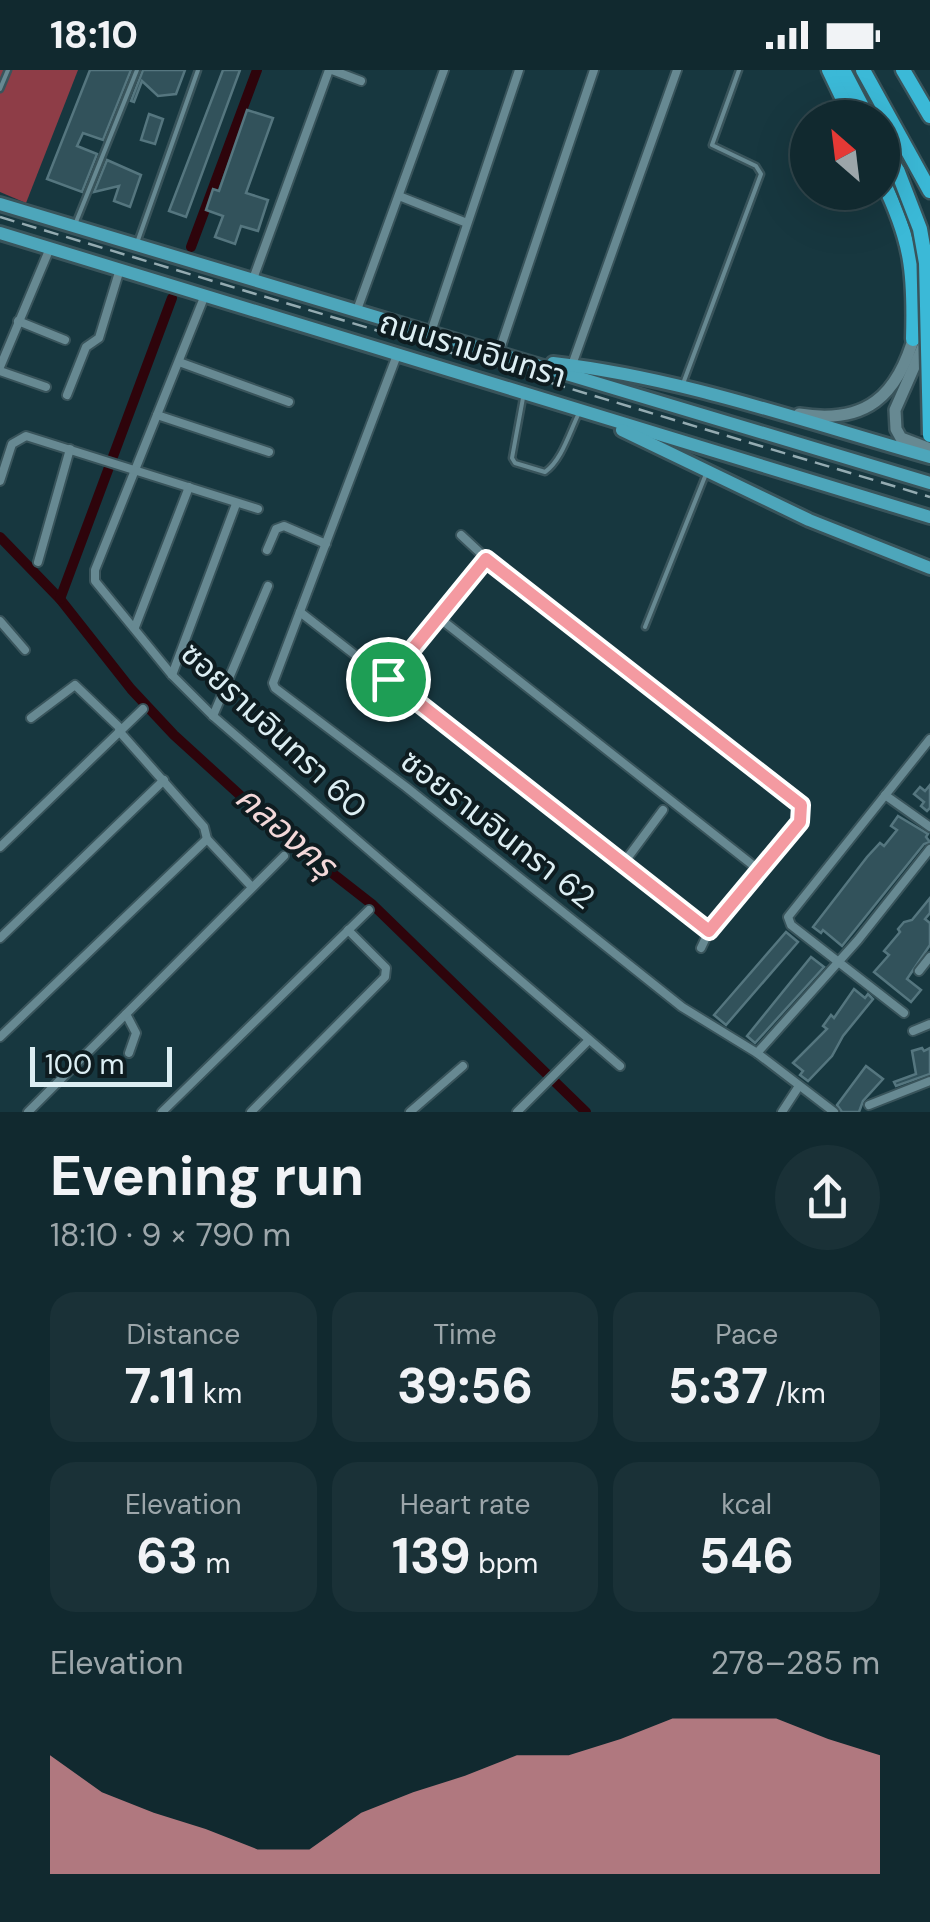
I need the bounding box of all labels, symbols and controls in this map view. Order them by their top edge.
text: 18:10 [50,10,138,60]
north arrow [790,100,900,210]
map controls [790,100,900,210]
street label: ถนนรามอินทรา [375,301,571,397]
street label: ซอยรามอินทรา 60 [172,633,376,827]
pin [346,637,431,722]
icon: arrive [361,652,416,707]
street label: ซอยรามอินทรา 62 [392,740,604,918]
water label: คลองครุ [226,775,348,889]
scale bar [30,1042,172,1086]
text: 100 m [45,1046,124,1083]
text: Evening run [50,1140,364,1212]
button: share [775,1145,880,1250]
text: 18:10 · 9 × 790 m [50,1214,291,1256]
text: Distance [127,1316,240,1353]
text: Time [433,1316,497,1353]
text: Pace [715,1316,778,1353]
text: 7.11 [124,1353,196,1419]
text: 39:56 [397,1353,533,1419]
text: 5:37 [668,1353,768,1419]
text: km [196,1375,242,1412]
text: /km [768,1375,826,1412]
text: Elevation [125,1486,242,1523]
text: Heart rate [400,1486,530,1523]
text: kcal [721,1486,772,1523]
text: 63 [136,1523,198,1589]
text: 139 [392,1523,471,1589]
text: 546 [699,1523,794,1589]
text: m [198,1545,230,1582]
text: bpm [471,1545,538,1582]
text: Elevation [50,1642,183,1684]
text: 278–285 m [711,1642,880,1684]

